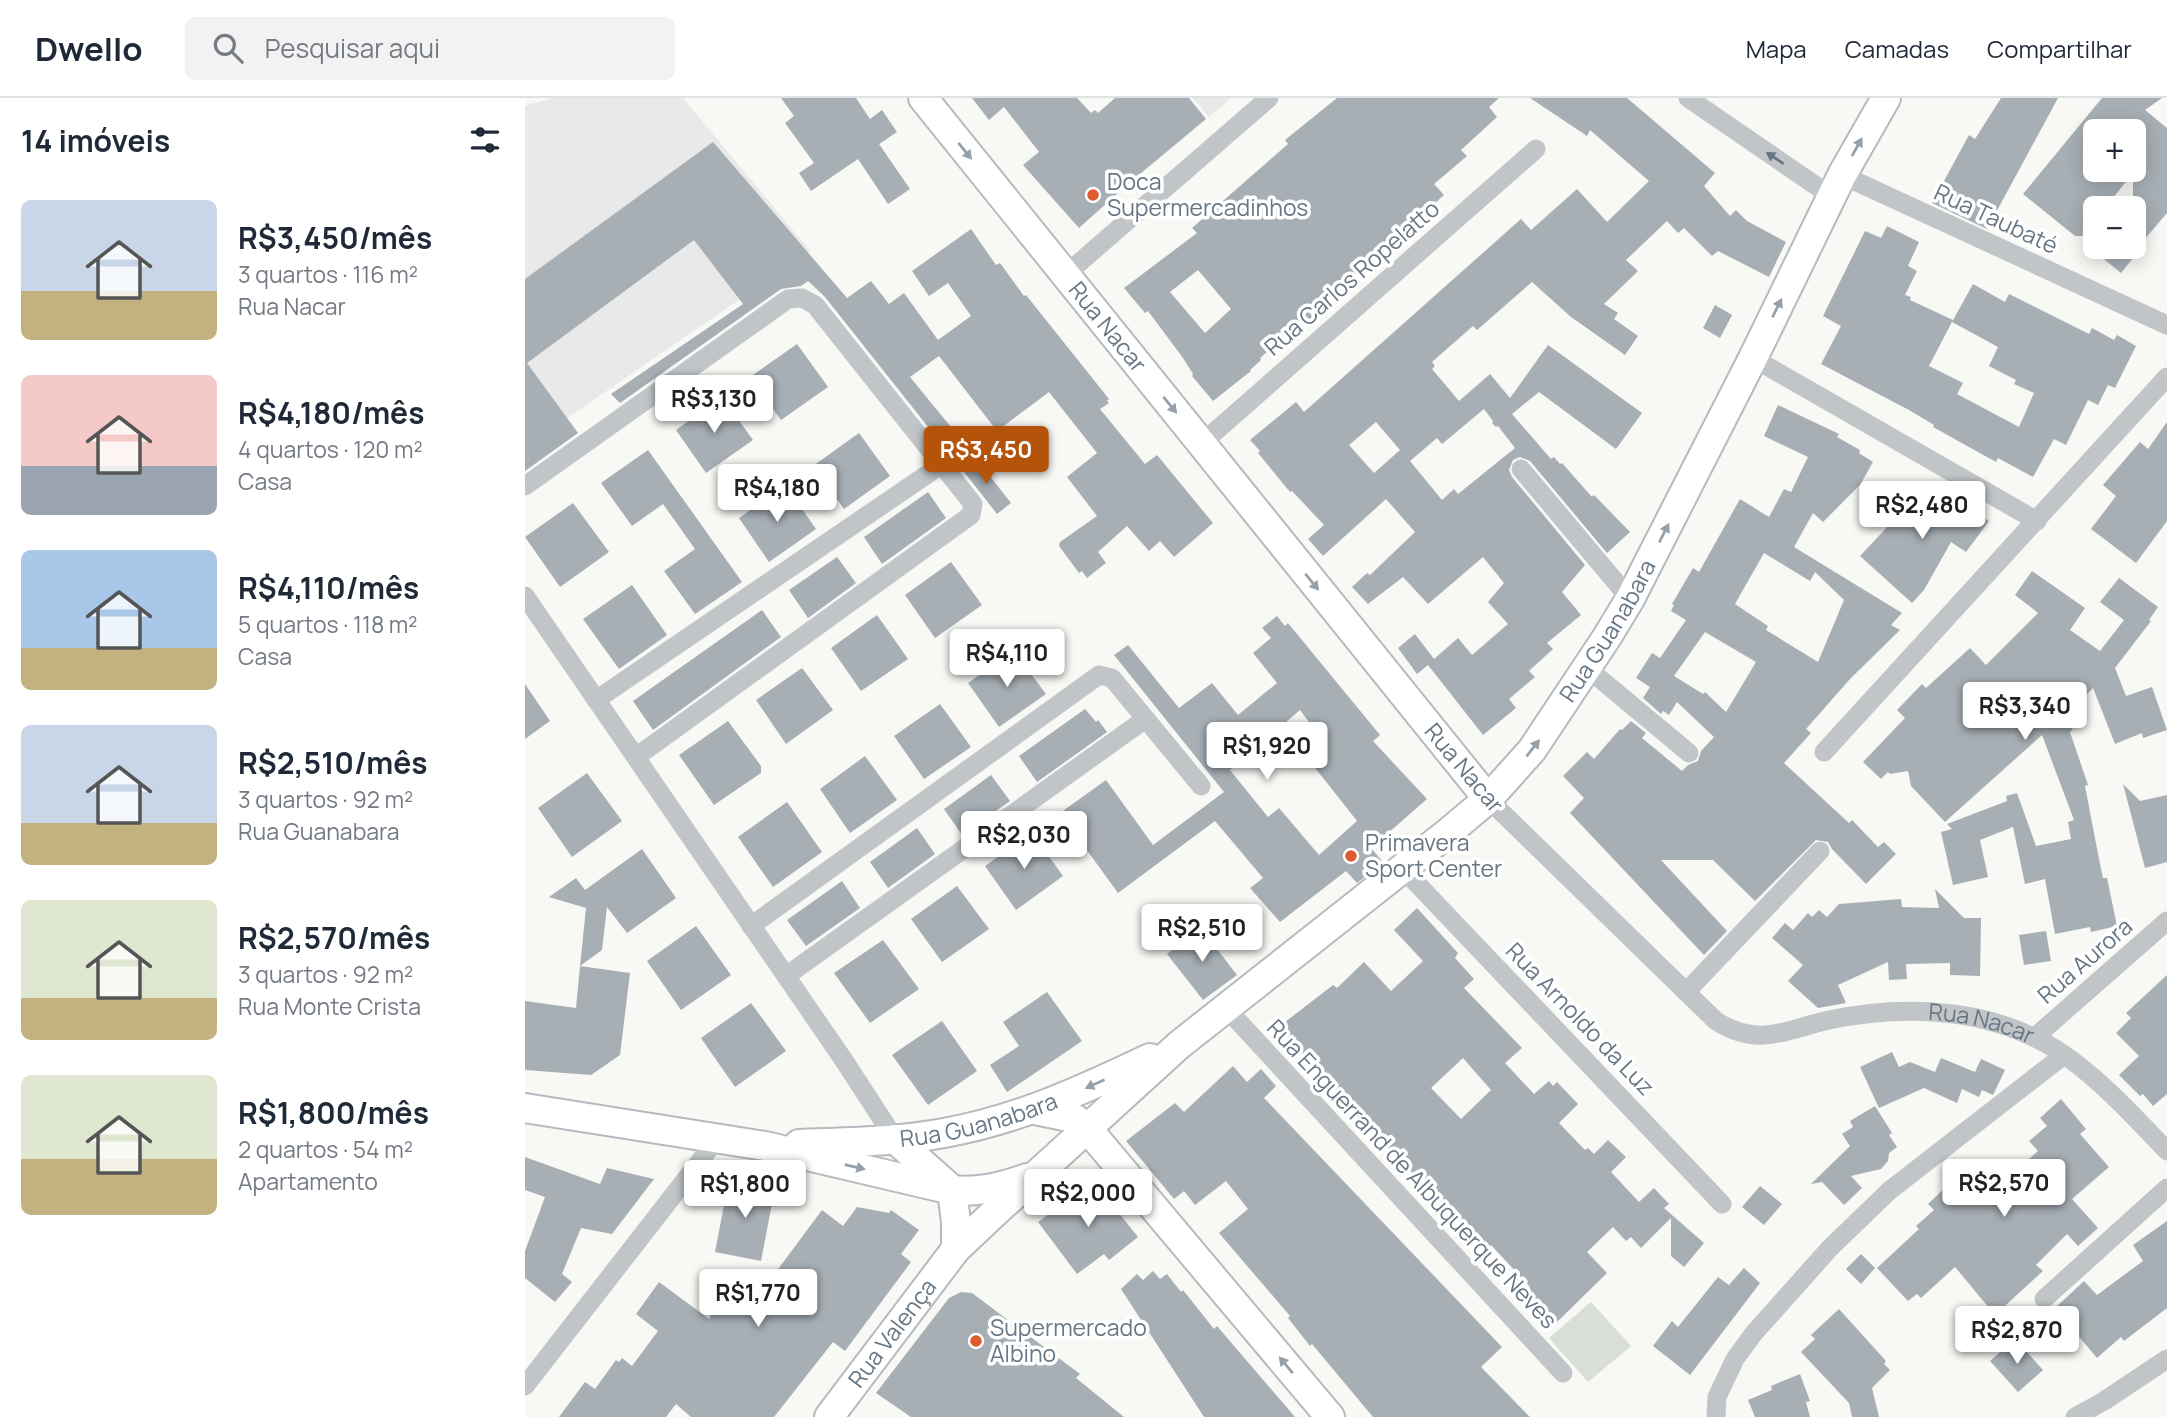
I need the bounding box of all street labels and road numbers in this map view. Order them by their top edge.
street label: Rua Taubaté [1929,175,2064,261]
street label: Rua Carlos Ropelatto [1257,192,1446,362]
street label: Rua Nacar [1062,274,1155,378]
street label: Rua Guanabara [1551,554,1663,708]
street label: Rua Nacar [1418,716,1512,819]
street label: Rua Aurora [2030,910,2139,1010]
street label: Rua Arnoldo da Luz [1499,935,1662,1102]
street label: Rua Nacar [1927,995,2040,1050]
street label: Rua Enguerrand de Albuquerque Neves [1260,1012,1565,1335]
street label: Rua Guanabara [898,1084,1062,1154]
street label: Rua Valença [840,1272,943,1394]

